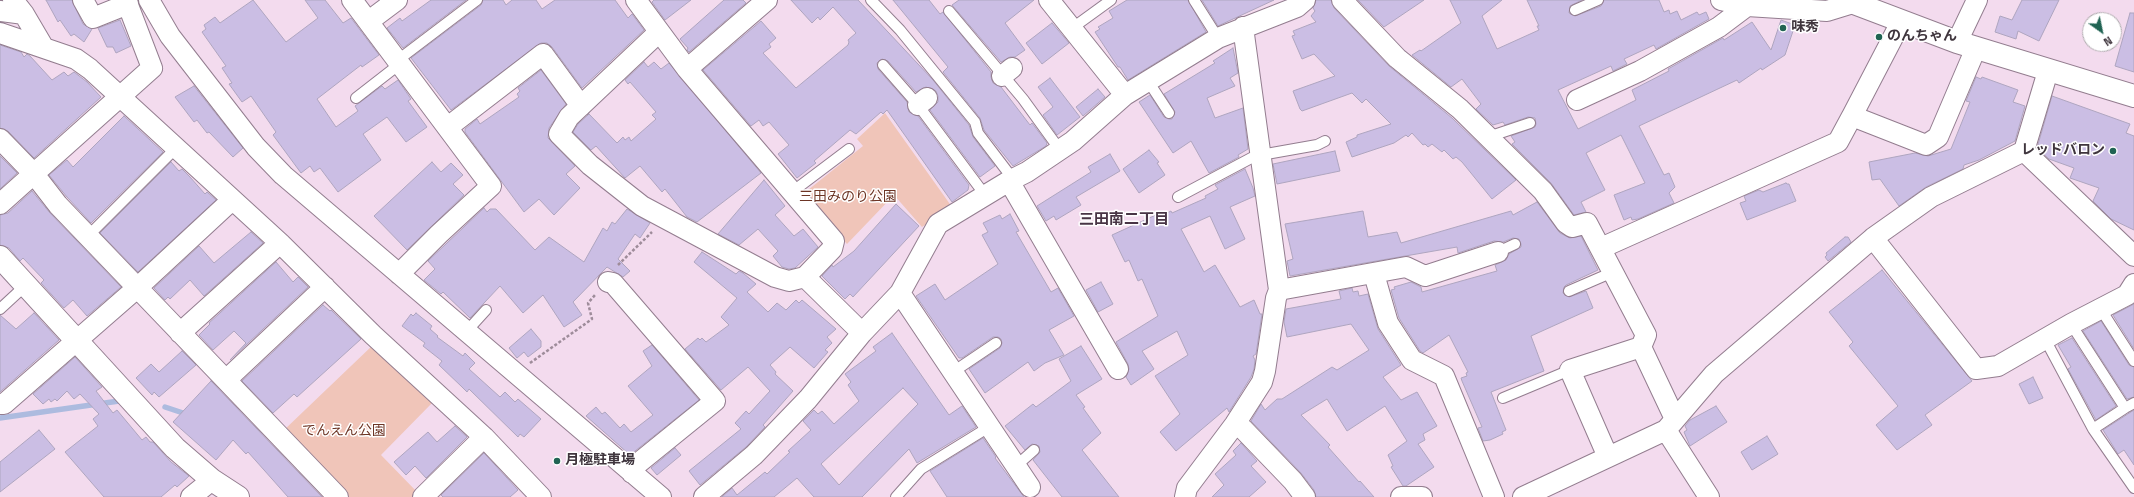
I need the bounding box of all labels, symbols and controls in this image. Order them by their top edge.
north arrow [2082,12,2122,52]
place label: 味秀 [1791,20,1819,36]
marker: 味秀 [1778,23,1788,33]
place label: のんちゃん [1887,29,1957,45]
marker: のんちゃん [1874,32,1884,42]
text: N [2100,32,2116,50]
place label: レッドバロン [2021,143,2105,159]
marker: レッドバロン [2108,146,2118,156]
park label: 三田みのり公園 [799,190,897,206]
district label: 三田南二丁目 [1079,211,1169,229]
park label: でんえん公園 [302,424,386,440]
place label: 月極駐車場 [565,453,635,469]
marker: 月極駐車場 [552,456,562,466]

